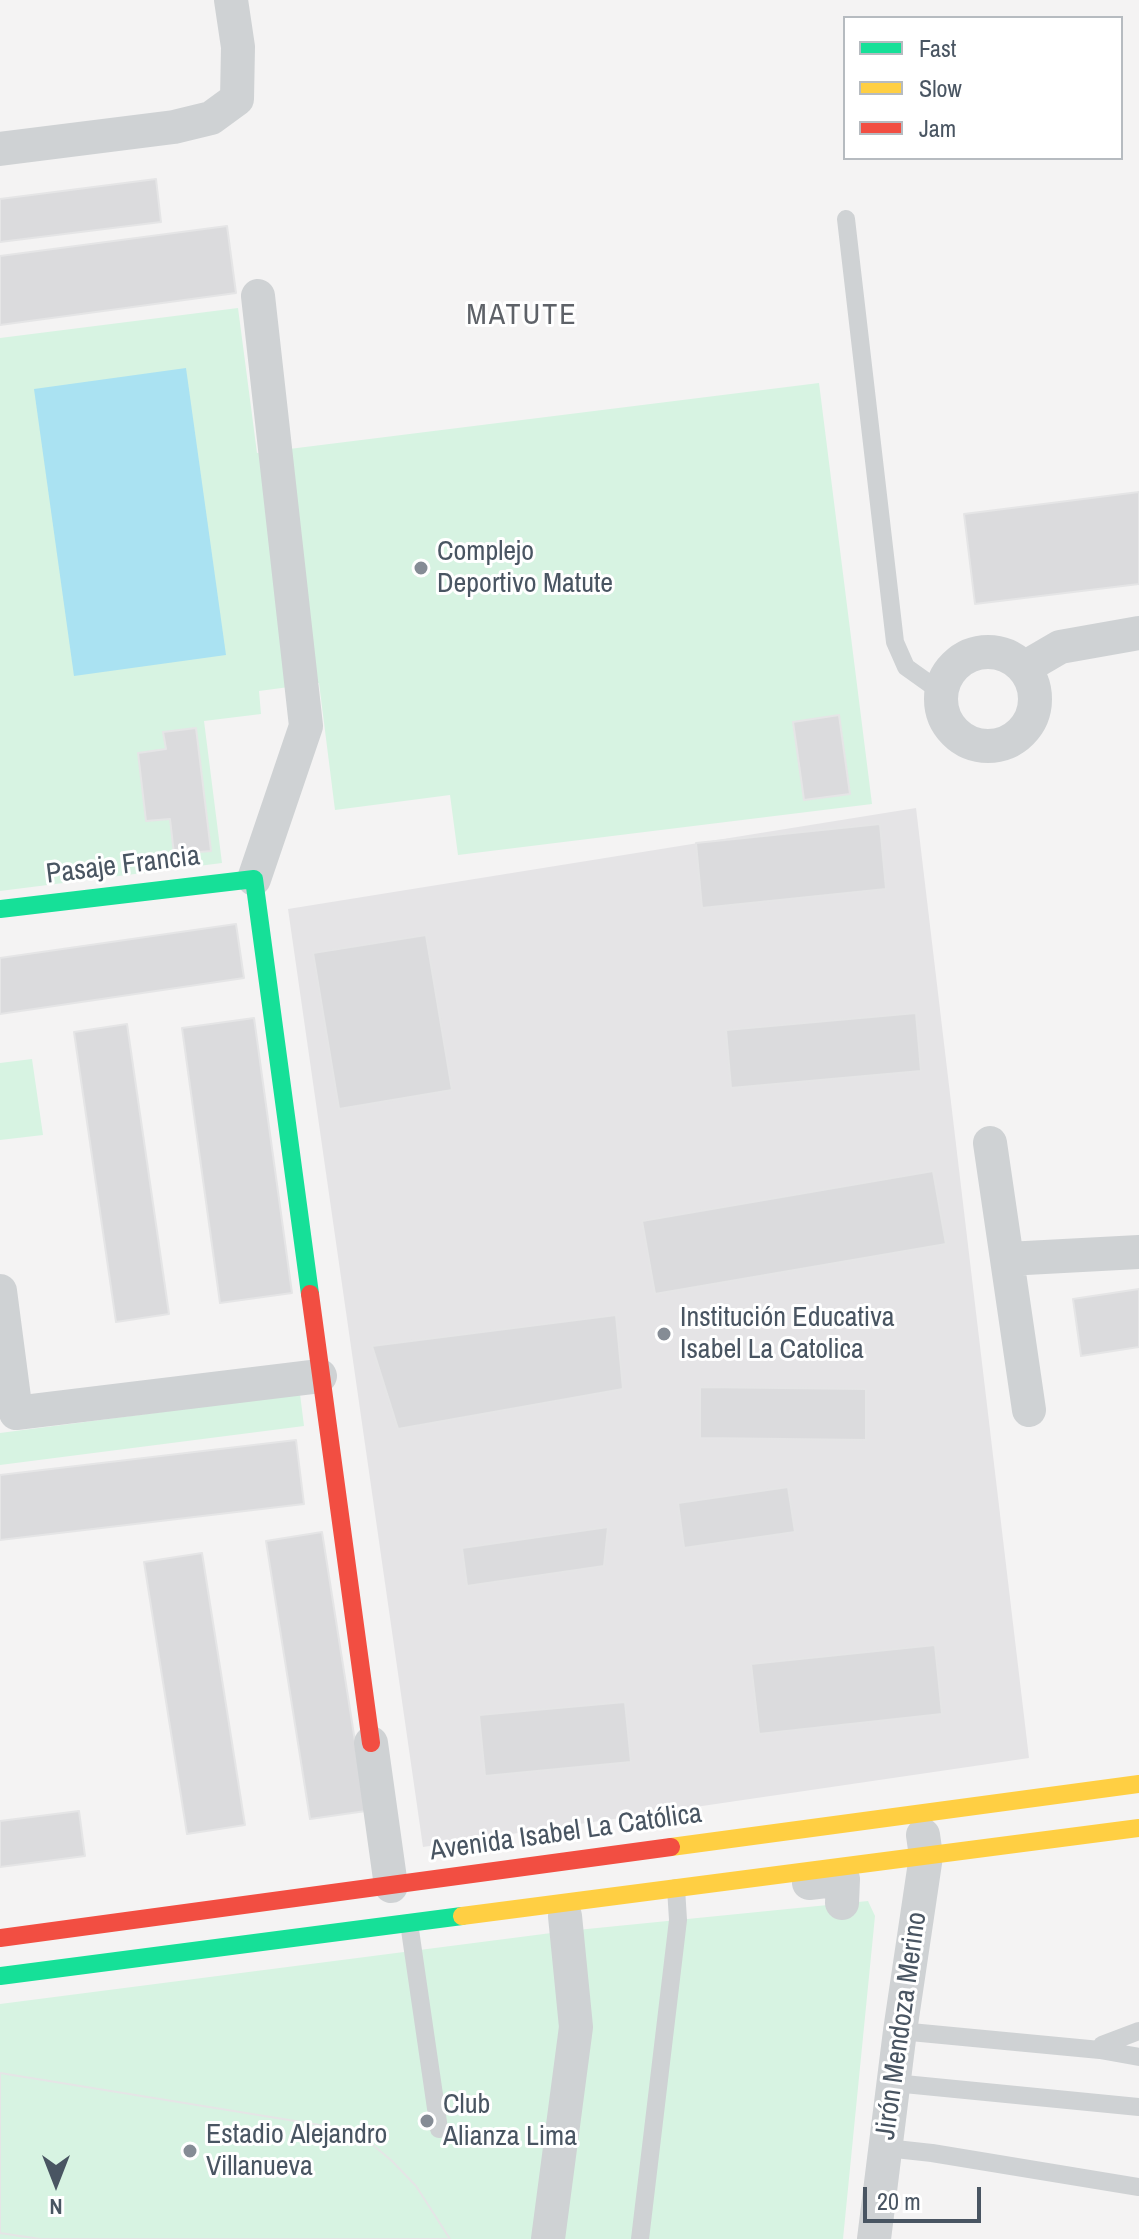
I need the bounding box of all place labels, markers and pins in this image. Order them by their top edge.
place label: Complejo Deportivo Matute [437,535,613,601]
marker: Complejo Deportivo Matute [412,559,430,577]
place label: Institución Educativa Isabel La Catolica [680,1301,894,1367]
marker: Institución Educativa Isabel La Catolica [655,1325,673,1343]
place label: Club Alianza Lima [443,2088,577,2154]
marker: Club Alianza Lima [418,2112,436,2130]
place label: Estadio Alejandro Villanueva [206,2118,387,2184]
marker: Estadio Alejandro Villanueva [181,2142,199,2160]

